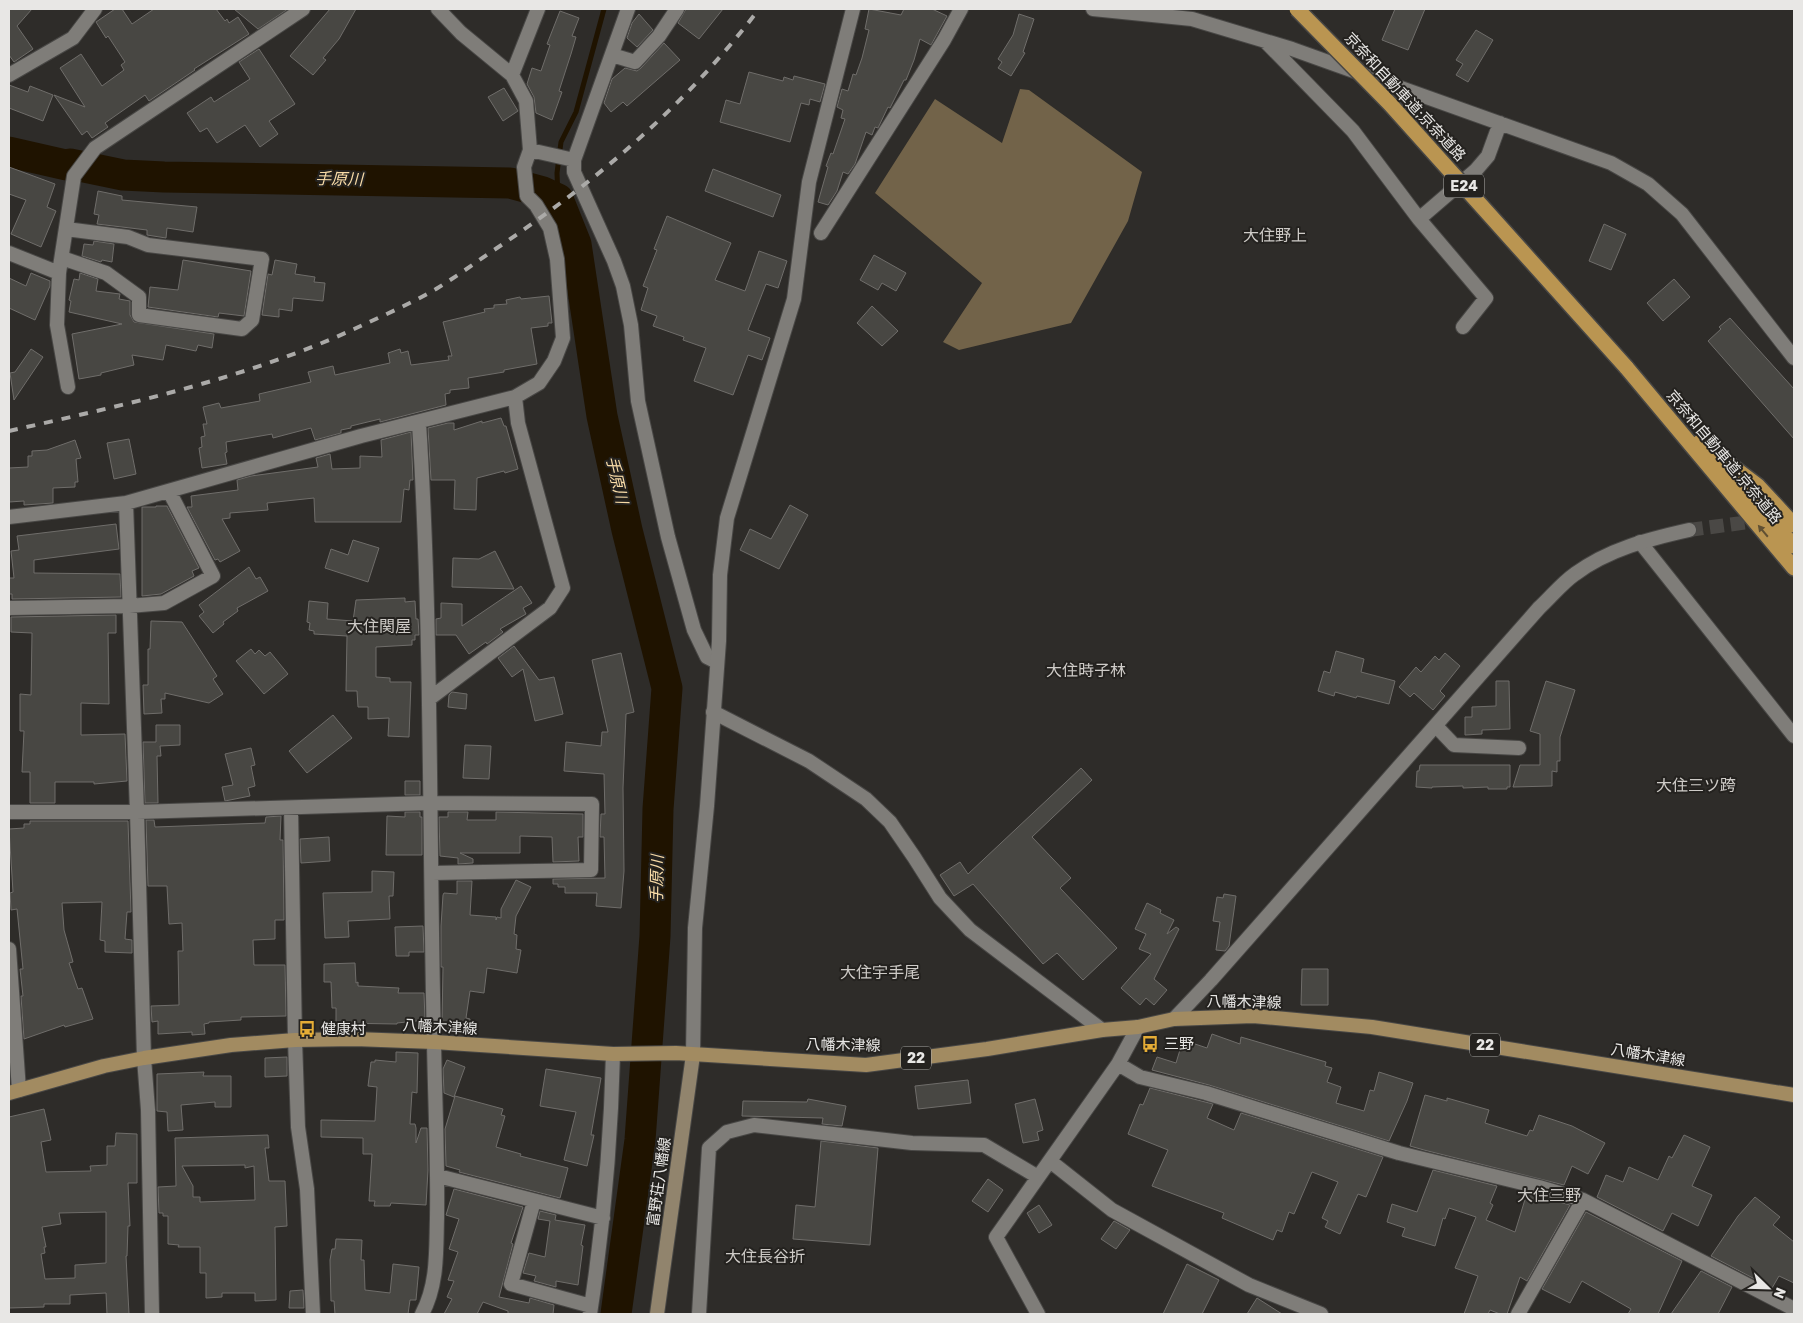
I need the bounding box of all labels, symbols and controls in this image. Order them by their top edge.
street label: 京奈和自動車道;京奈道路 [1341,29,1469,165]
water label: 手原川 [315,169,365,189]
road number: E24 [1444,175,1484,198]
district label: 大住野上 [1243,226,1307,245]
street label: 京奈和自動車道;京奈道路 [1663,386,1785,528]
water label: 手原川 [602,454,632,507]
one-way arrow [1758,525,1769,537]
district label: 大住関屋 [347,617,411,636]
district label: 大住時子林 [1046,661,1126,680]
district label: 大住三ツ跨 [1656,776,1736,795]
water label: 手原川 [647,853,667,903]
district label: 大住宇手尾 [840,963,920,982]
street label: 八幡木津線 [1206,992,1282,1012]
street label: 八幡木津線 [402,1016,478,1038]
bus stop icon: 健康村 [297,1019,317,1039]
place label: 健康村 [321,1020,366,1038]
bus stop icon: 三野 [1140,1034,1160,1054]
road number: 22 [1470,1034,1500,1056]
street label: 八幡木津線 [805,1035,881,1055]
place label: 三野 [1164,1035,1194,1053]
street label: 八幡木津線 [1610,1040,1686,1070]
road number: 22 [901,1046,931,1070]
street label: 富野荘八幡線 [644,1136,674,1228]
district label: 大住三野 [1517,1186,1581,1205]
district label: 大住長谷折 [725,1247,805,1266]
north arrow [1743,1263,1793,1313]
text: N [1770,1285,1789,1301]

